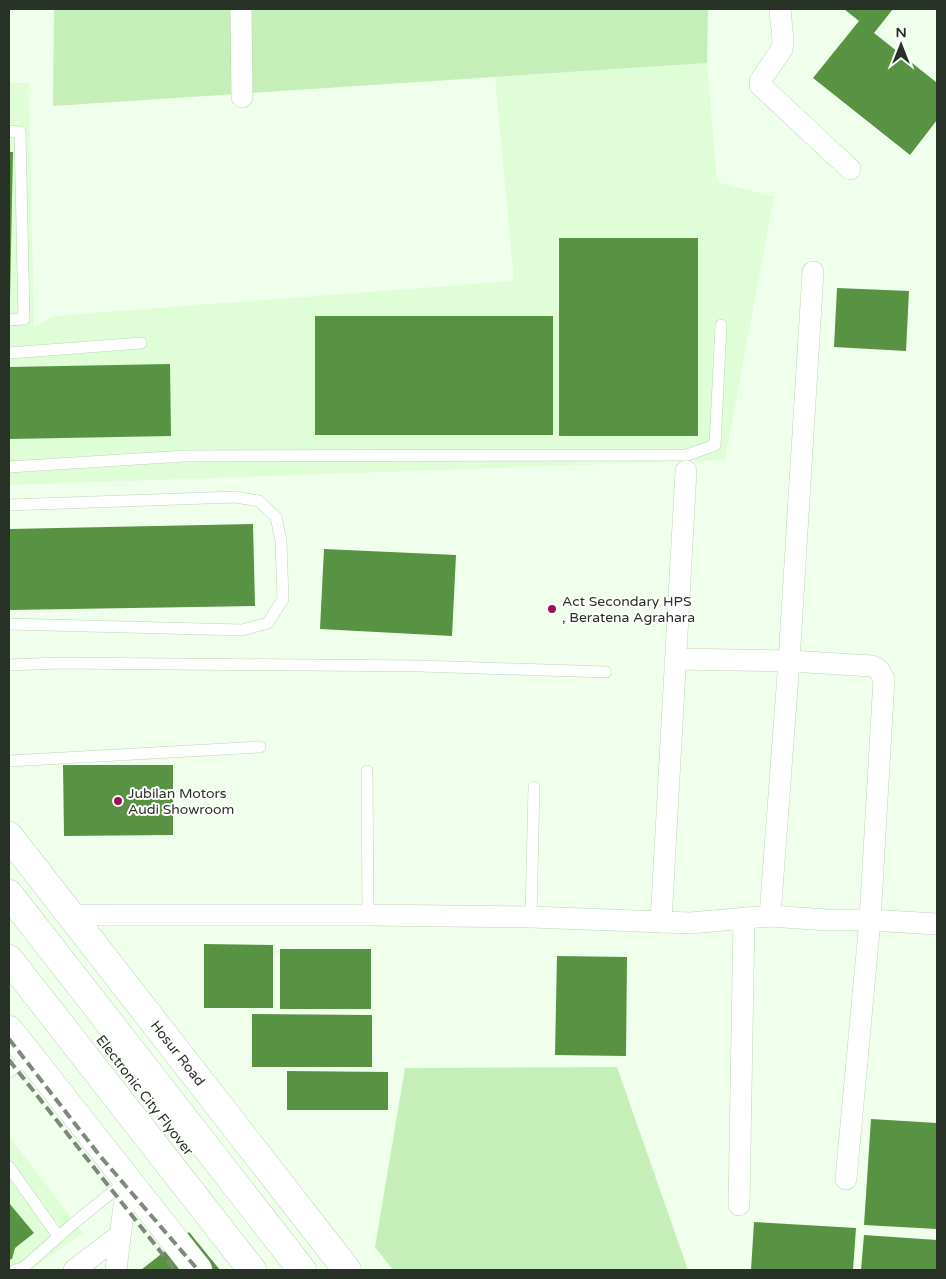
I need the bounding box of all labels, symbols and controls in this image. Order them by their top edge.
north arrow [876,20,926,70]
text: N [895,24,907,41]
place label: Act Secondary HPS , Beratena Agrahara [562,593,695,626]
marker: Act Secondary HPS , Beratena Agrahara [546,603,558,615]
place label: Jubilan Motors Audi Showroom [128,785,234,818]
marker: Jubilan Motors Audi Showroom [112,795,124,807]
street label: Hosur Road [147,1017,208,1089]
street label: Electronic City Flyover [92,1032,197,1159]

